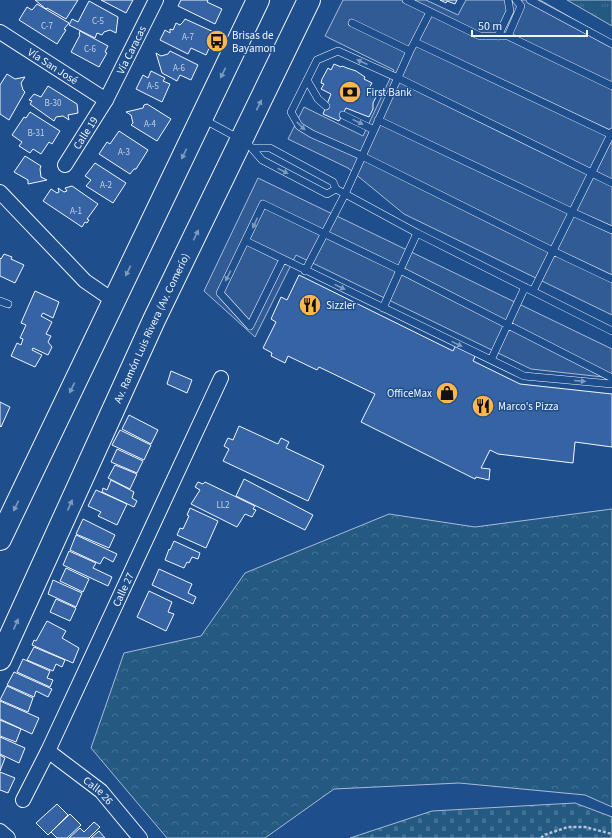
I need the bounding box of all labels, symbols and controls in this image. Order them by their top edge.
scale bar [472,12,587,38]
house number: C-5 [92,15,105,28]
text: 50 m [478,18,502,35]
house number: C-7 [41,20,54,33]
street label: Vía Caracas [113,23,150,77]
bus stop icon: Brisas de Bayamon [204,28,230,54]
place label: Brisas de Bayamon [232,28,276,56]
house number: A-7 [182,31,195,44]
house number: C-6 [84,43,97,56]
street label: Vía San José [25,44,82,88]
one-way arrow [356,59,368,65]
house number: A-6 [173,62,186,75]
one-way arrow [220,67,226,79]
bank icon: First Bank [337,79,363,105]
house number: A-5 [147,80,160,93]
place label: First Bank [366,85,412,100]
house number: B-30 [44,97,62,110]
one-way arrow [256,99,262,110]
street label: Calle 19 [69,114,101,152]
house number: A-4 [144,118,157,131]
one-way arrow [353,119,364,125]
one-way arrow [296,121,306,130]
house number: B-31 [27,127,45,140]
house number: A-3 [118,146,131,159]
one-way arrow [181,148,187,159]
one-way arrow [277,168,288,174]
house number: A-2 [100,179,113,192]
house number: A-1 [70,205,82,218]
one-way arrow [252,217,258,228]
one-way arrow [193,229,199,241]
street label: Av. Ramón Luis Rivera (Av. Comerío) [110,250,193,405]
one-way arrow [125,265,131,277]
one-way arrow [225,270,232,281]
one-way arrow [335,284,346,291]
restaurant icon: Sizzler [297,292,323,318]
place label: Sizzler [326,298,356,313]
one-way arrow [452,341,463,347]
one-way arrow [574,378,586,384]
shop icon: OfficeMax [434,380,460,406]
one-way arrow [69,383,75,394]
place label: OfficeMax [387,386,432,401]
restaurant icon: Marco's Pizza [470,393,496,419]
place label: Marco's Pizza [498,399,559,414]
house number: LL2 [216,499,230,512]
one-way arrow [13,500,19,511]
one-way arrow [67,500,73,511]
street label: Calle 27 [108,570,137,609]
one-way arrow [13,618,19,629]
street label: Calle 26 [80,773,117,808]

